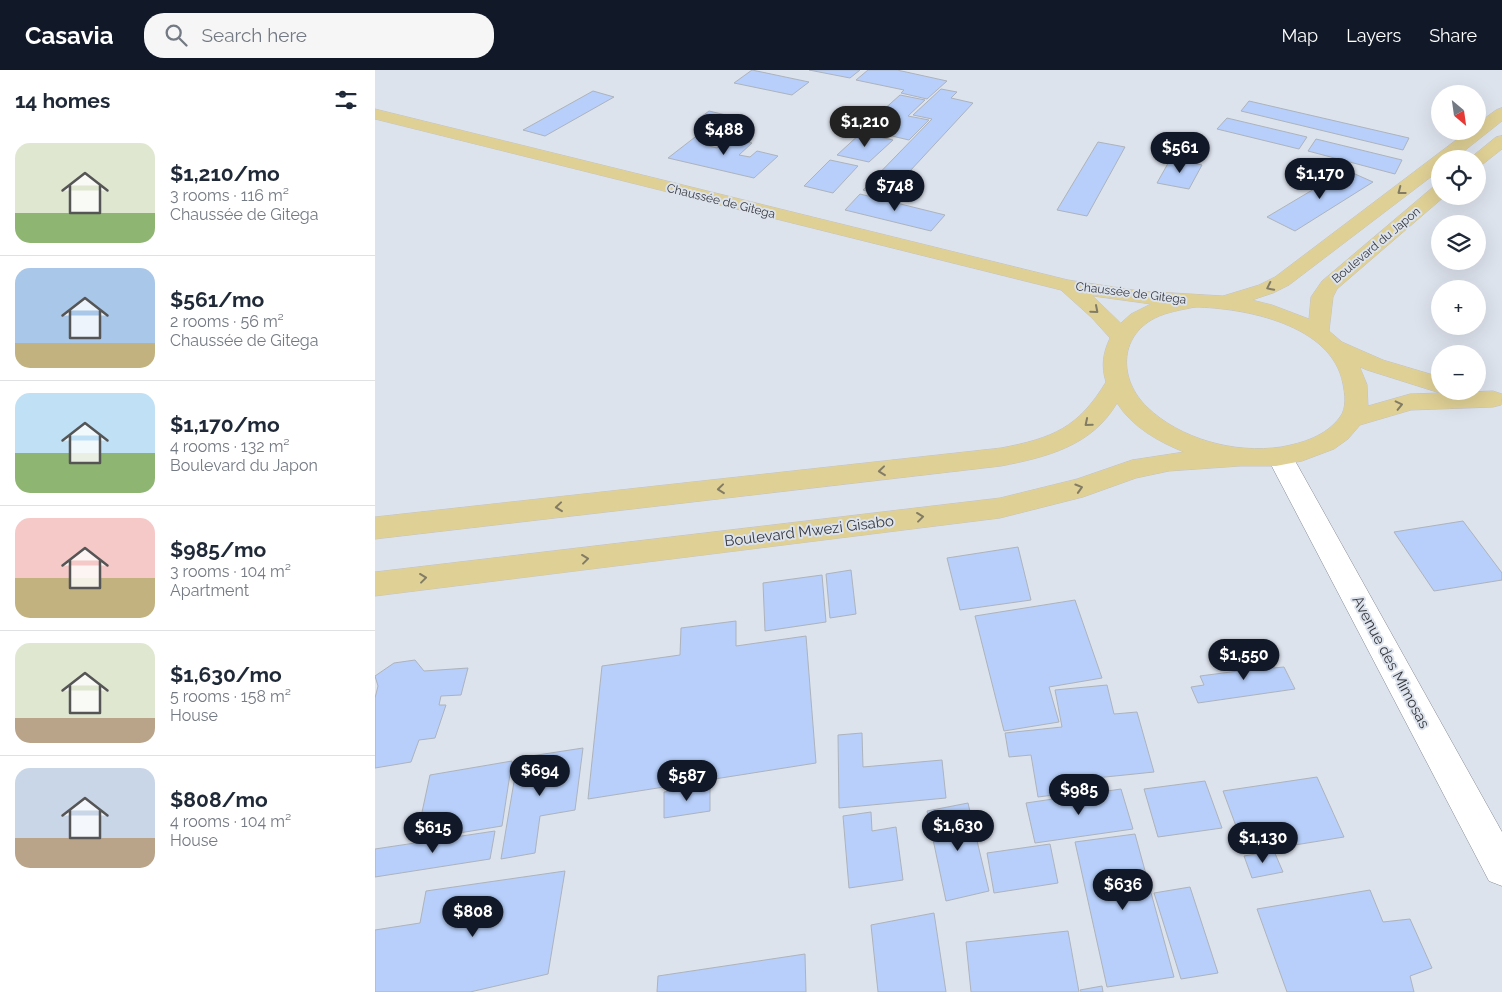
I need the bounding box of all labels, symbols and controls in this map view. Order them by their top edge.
search box [144,13,494,58]
text: Casavia [25,21,114,50]
icon: search [162,21,190,49]
text: Search here [202,24,307,46]
text: Map [1282,25,1318,46]
text: Layers [1346,25,1401,46]
text: Share [1429,25,1477,46]
north arrow [1431,85,1486,140]
map controls [1431,85,1486,400]
icon: filters [332,86,360,114]
text: 14 homes [15,88,110,113]
pin: $1,210 [824,106,906,148]
text: $1,210 [841,112,889,131]
pin: $488 [694,114,754,156]
text: $488 [705,120,743,139]
pin: $561 [1150,132,1210,174]
text: $561 [1162,138,1198,157]
button: locate [1431,150,1486,205]
pin: $1,170 [1279,158,1361,200]
text: $1,210/mo [170,161,280,186]
icon: home [55,163,115,223]
text: $1,170 [1296,164,1344,183]
pin: $748 [865,170,925,212]
text: $748 [876,176,914,195]
street label: Chaussée de Gitega [665,181,777,221]
one-way arrow [1398,185,1407,193]
text: 3 rooms · 116 m² [170,186,289,205]
street label: Boulevard du Japon [1329,204,1423,286]
text: Chaussée de Gitega [170,205,318,224]
button: layers [1431,215,1486,270]
street label: Chaussée de Gitega [1075,279,1187,307]
one-way arrow [1267,280,1276,290]
button: + [1431,280,1486,335]
text: $561/mo [170,287,264,312]
icon: home [55,288,115,348]
one-way arrow [1090,304,1099,313]
text: 2 rooms · 56 m² [170,312,284,331]
text: Chaussée de Gitega [170,331,318,350]
button: − [1431,345,1486,400]
one-way arrow [1394,400,1403,411]
text: $1,170/mo [170,412,280,437]
icon: home [55,413,115,473]
one-way arrow [1085,417,1094,425]
text: 4 rooms · 132 m² [170,437,290,456]
text: Boulevard du Japon [170,456,318,475]
one-way arrow [878,465,886,476]
one-way arrow [716,483,724,494]
one-way arrow [1074,483,1083,493]
one-way arrow [555,502,563,513]
street label: Boulevard Mwezi Gisabo [723,512,895,550]
one-way arrow [915,513,924,523]
text: $985/mo [170,537,266,562]
icon: home [55,538,115,598]
one-way arrow [580,554,589,564]
text: 3 rooms · 104 m² [170,562,291,581]
one-way arrow [420,573,428,584]
text: Apartment [170,581,249,600]
street label: Avenue des Mimosas [1348,593,1434,731]
pin: $1,550 [1203,638,1285,681]
text: $1,550 [1219,645,1269,664]
text: $1,630/mo [170,662,282,687]
icon: home [55,663,115,723]
text: 5 rooms · 158 m² [170,687,291,706]
text: House [170,706,218,725]
pin: $694 [510,754,570,797]
pin: $587 [657,760,717,802]
text: $694 [521,761,559,780]
text: $587 [668,766,706,785]
pin: $985 [1049,774,1109,816]
text: $985 [1060,780,1098,799]
text: $808/mo [170,787,268,812]
icon: home [55,788,115,848]
pin: $1,630 [917,810,999,852]
text: 4 rooms · 104 m² [170,812,291,831]
pin: $615 [403,812,463,854]
text: $1,630 [933,816,983,835]
text: $615 [415,818,451,837]
pin: $1,130 [1222,822,1304,864]
text: $1,130 [1239,828,1287,847]
text: House [170,831,218,850]
pin: $636 [1093,868,1153,911]
text: $636 [1104,875,1142,894]
pin: $808 [443,896,503,938]
text: $808 [453,902,493,921]

